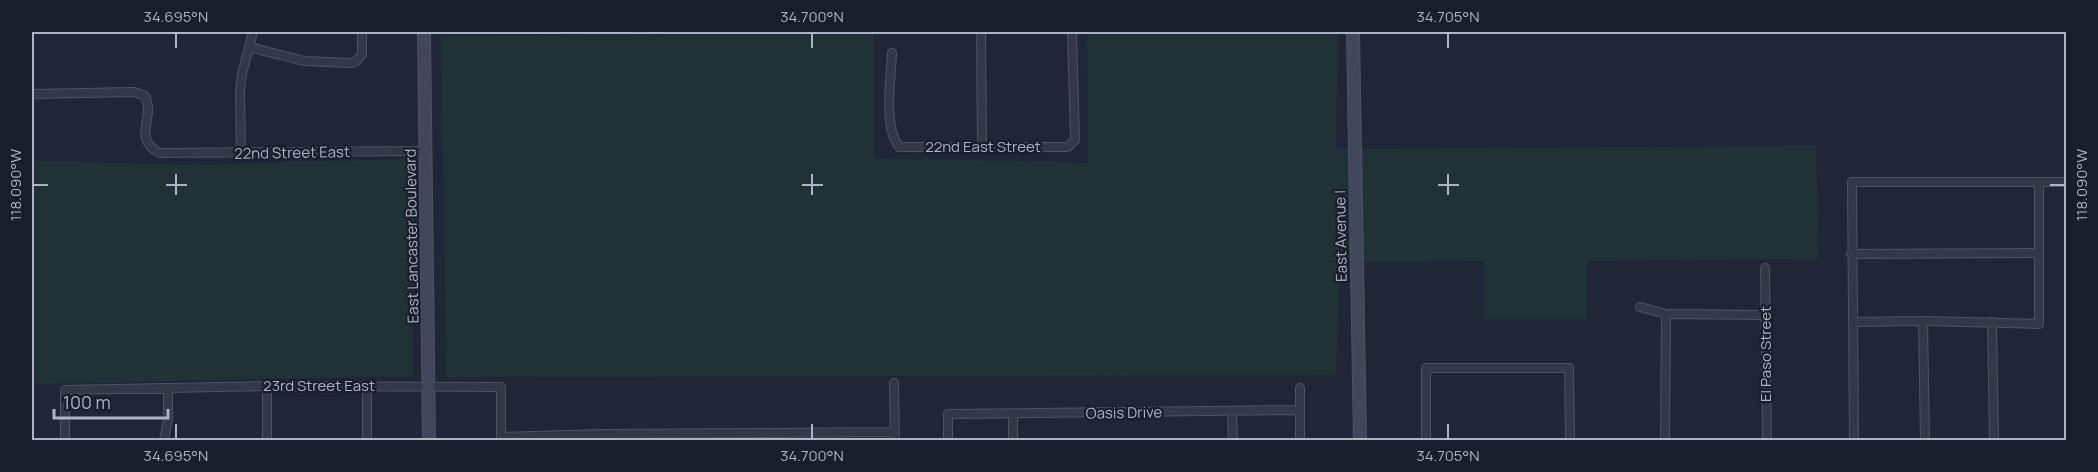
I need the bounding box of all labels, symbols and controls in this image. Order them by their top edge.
text: 34.695°N [144,6,208,27]
text: 34.700°N [780,6,844,27]
text: 34.705°N [1417,6,1480,27]
street label: 22nd East Street [925,136,1041,157]
street label: 22nd Street East [234,141,350,164]
text: 118.090°W [5,149,26,221]
street label: East Lancaster Boulevard [399,149,424,323]
text: 118.090°W [2071,149,2092,221]
street label: East Avenue I [1329,190,1352,282]
street label: El Paso Street [1755,306,1776,402]
street label: 23rd Street East [263,375,375,396]
scale bar [54,382,168,420]
text: 100 m [63,390,111,414]
street label: Oasis Drive [1086,401,1163,424]
text: 34.695°N [144,445,208,466]
text: 34.700°N [780,445,844,466]
text: 34.705°N [1417,445,1480,466]

